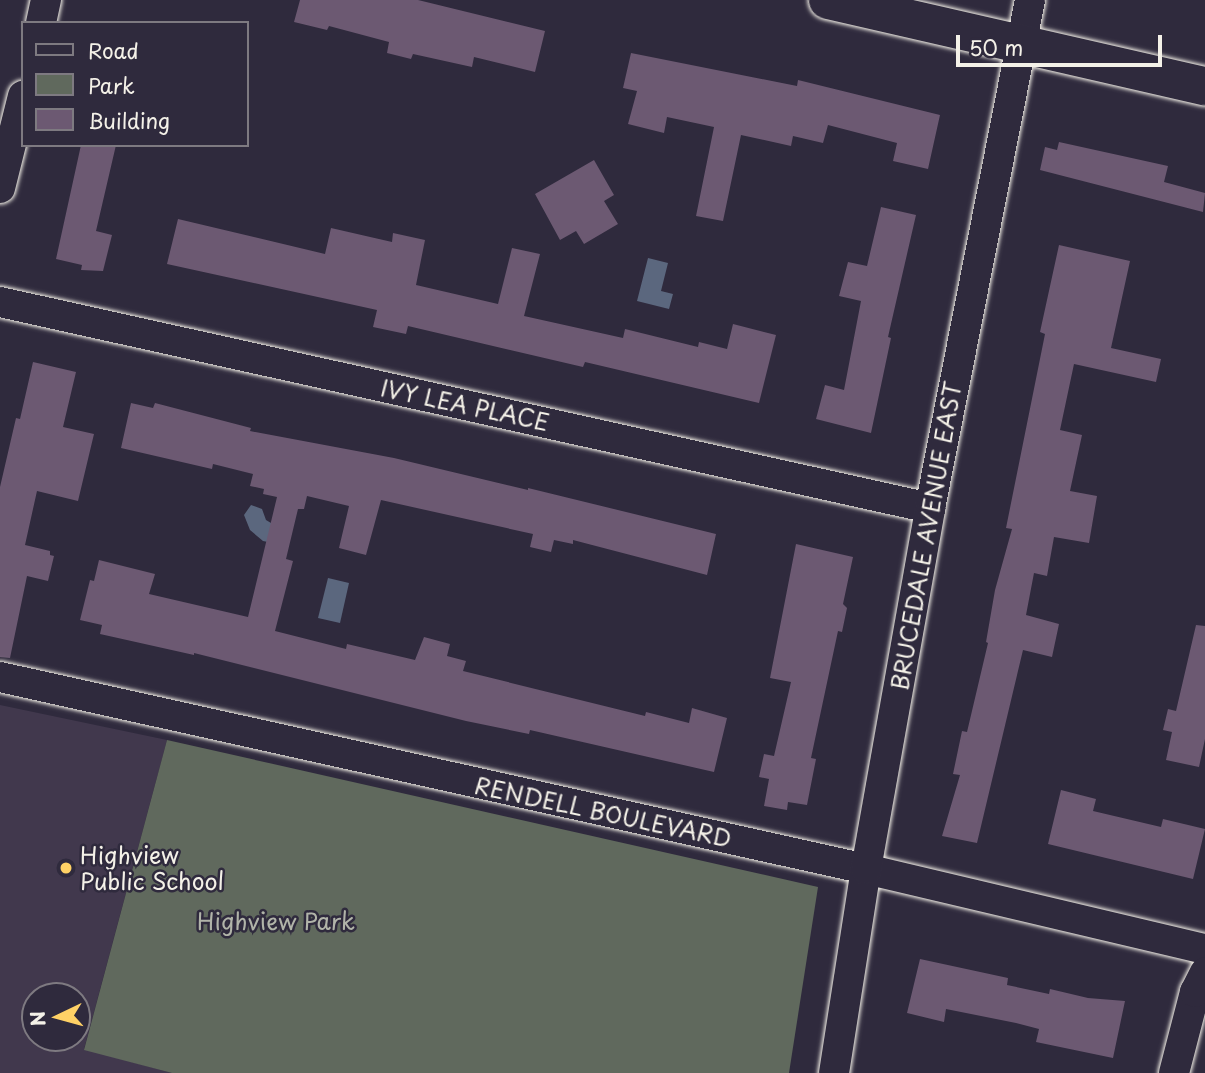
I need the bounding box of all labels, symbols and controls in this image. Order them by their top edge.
legend [21,21,248,147]
scale bar [960,21,1166,65]
text: 50 m [969,31,1023,63]
text: Road [88,34,139,66]
text: Park [88,69,135,101]
text: Building [88,104,170,136]
street label: IVY LEA PLACE [378,374,552,436]
street label: BRUCEDALE AVENUE EAST [885,378,967,694]
street label: RENDELL BOULEVARD [472,771,734,853]
place label: Highview Public School [80,841,225,895]
marker: Highview Public School [58,860,74,876]
park label: Highview Park [197,907,355,935]
north arrow [21,982,91,1052]
text: N [22,1010,52,1027]

